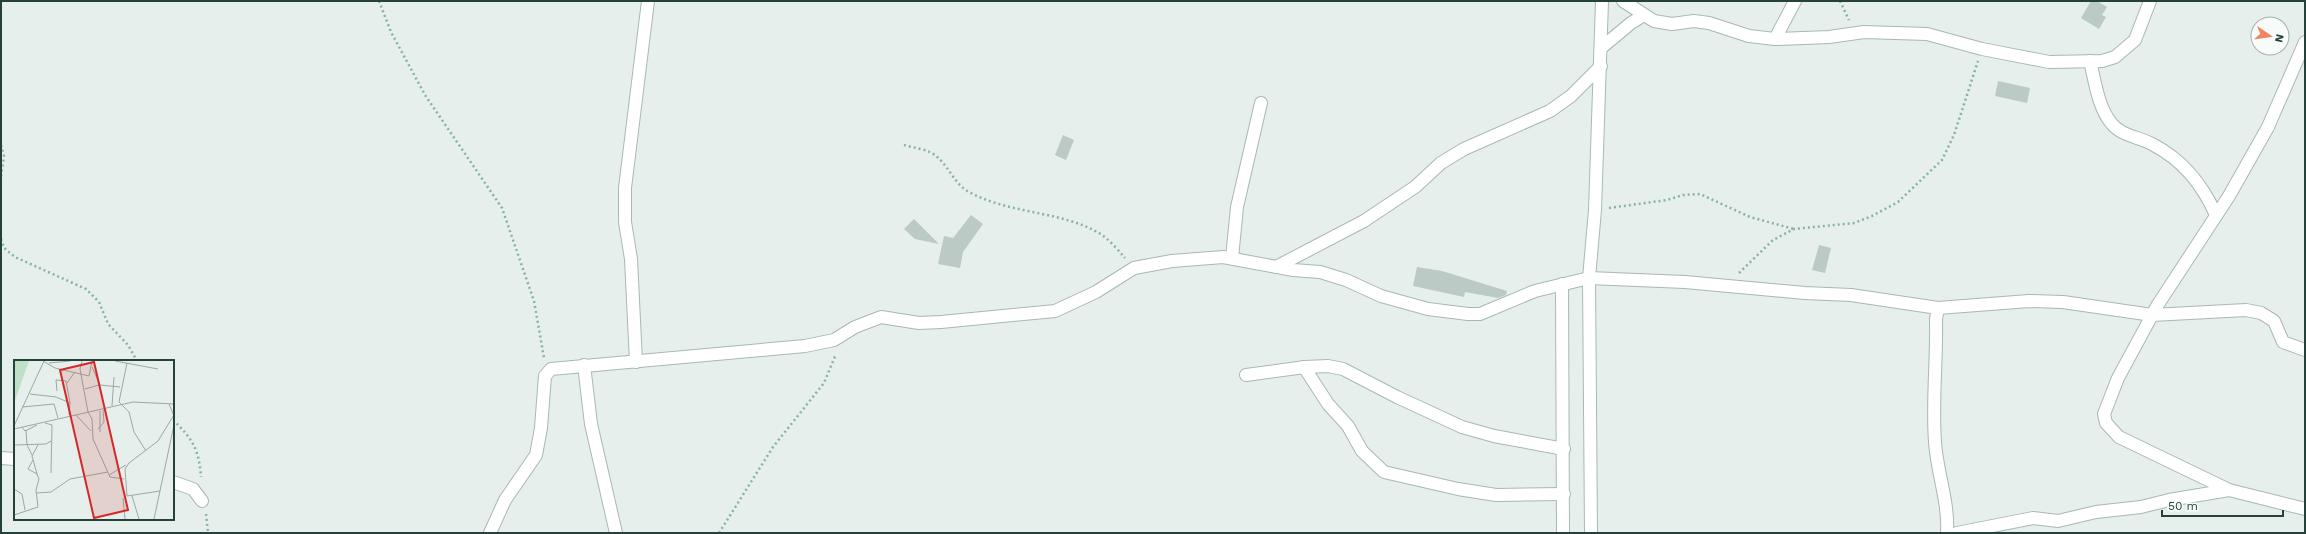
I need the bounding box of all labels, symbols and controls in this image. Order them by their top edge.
north arrow [2250,16,2290,56]
text: N [2272,33,2287,44]
inset map [14,360,174,520]
scale bar [2162,492,2283,518]
text: 50 m [2168,499,2198,513]

